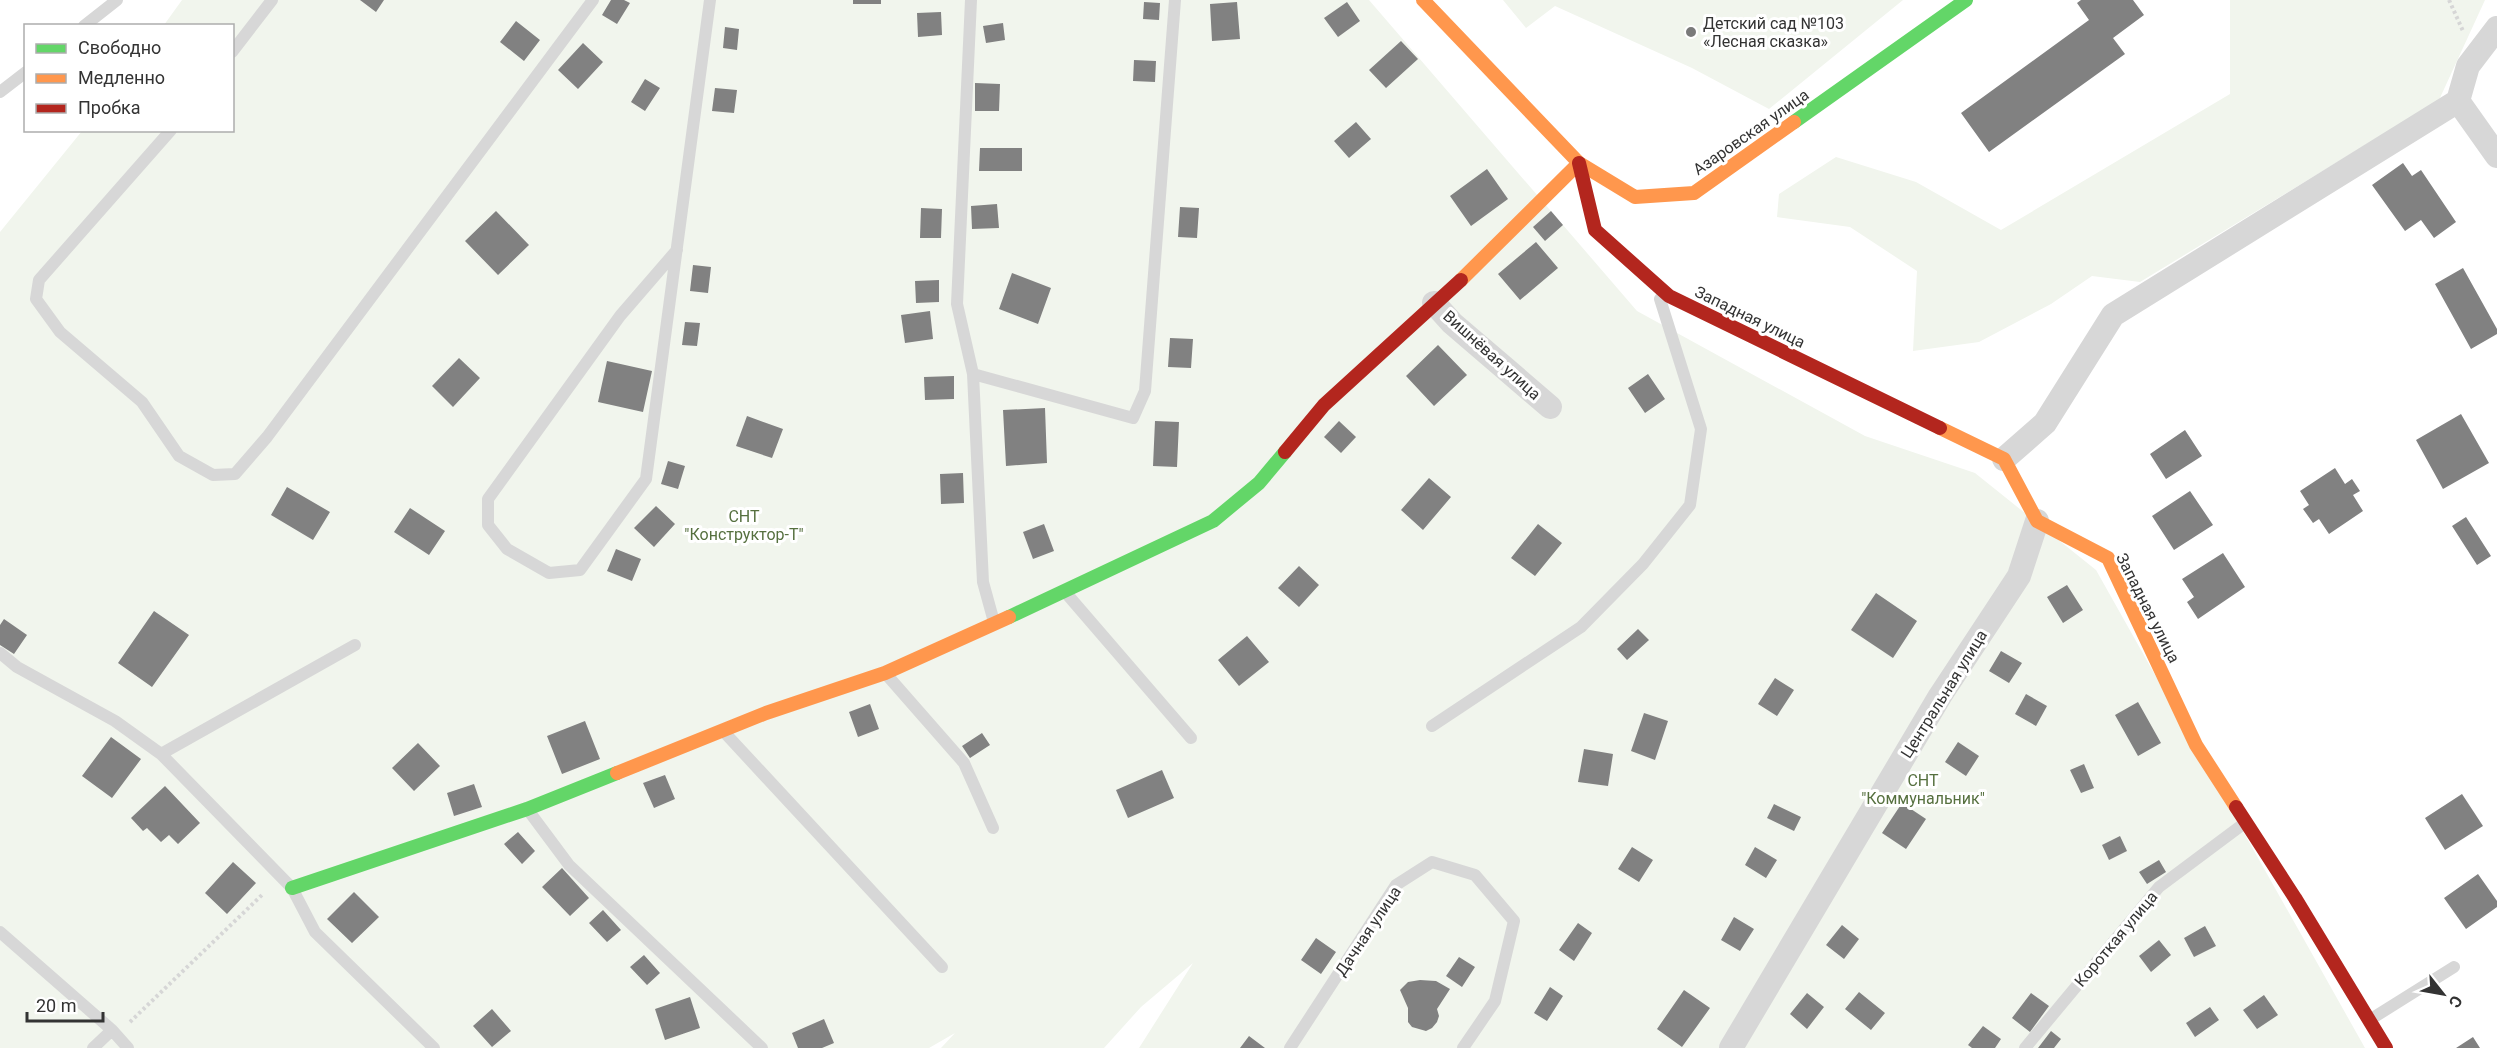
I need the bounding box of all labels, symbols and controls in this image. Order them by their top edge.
place label: Детский сад №103 «Лесная сказка» [1703,14,1844,51]
legend [24,24,234,132]
marker: Детский сад №103 «Лесная сказка» [1684,25,1698,39]
text: Свободно [78,37,161,58]
text: Медленно [78,67,165,88]
street label: Азаровская улица [1689,85,1813,179]
text: Пробка [78,97,141,118]
street label: Западная улица [1692,282,1808,352]
street label: Вишнёвая улица [1439,306,1545,404]
park label: СНТ "Конструктор-Т" [684,507,804,544]
street label: Западная улица [2112,550,2184,666]
street label: Центральная улица [1897,626,1991,762]
park label: СНТ "Коммунальник" [1861,771,1985,808]
street label: Дачная улица [1331,883,1405,979]
street label: Короткая улица [2071,887,2161,991]
north arrow [2413,964,2473,1024]
scale bar [27,985,104,1023]
text: С [2445,992,2466,1011]
text: 20 m [36,995,76,1016]

